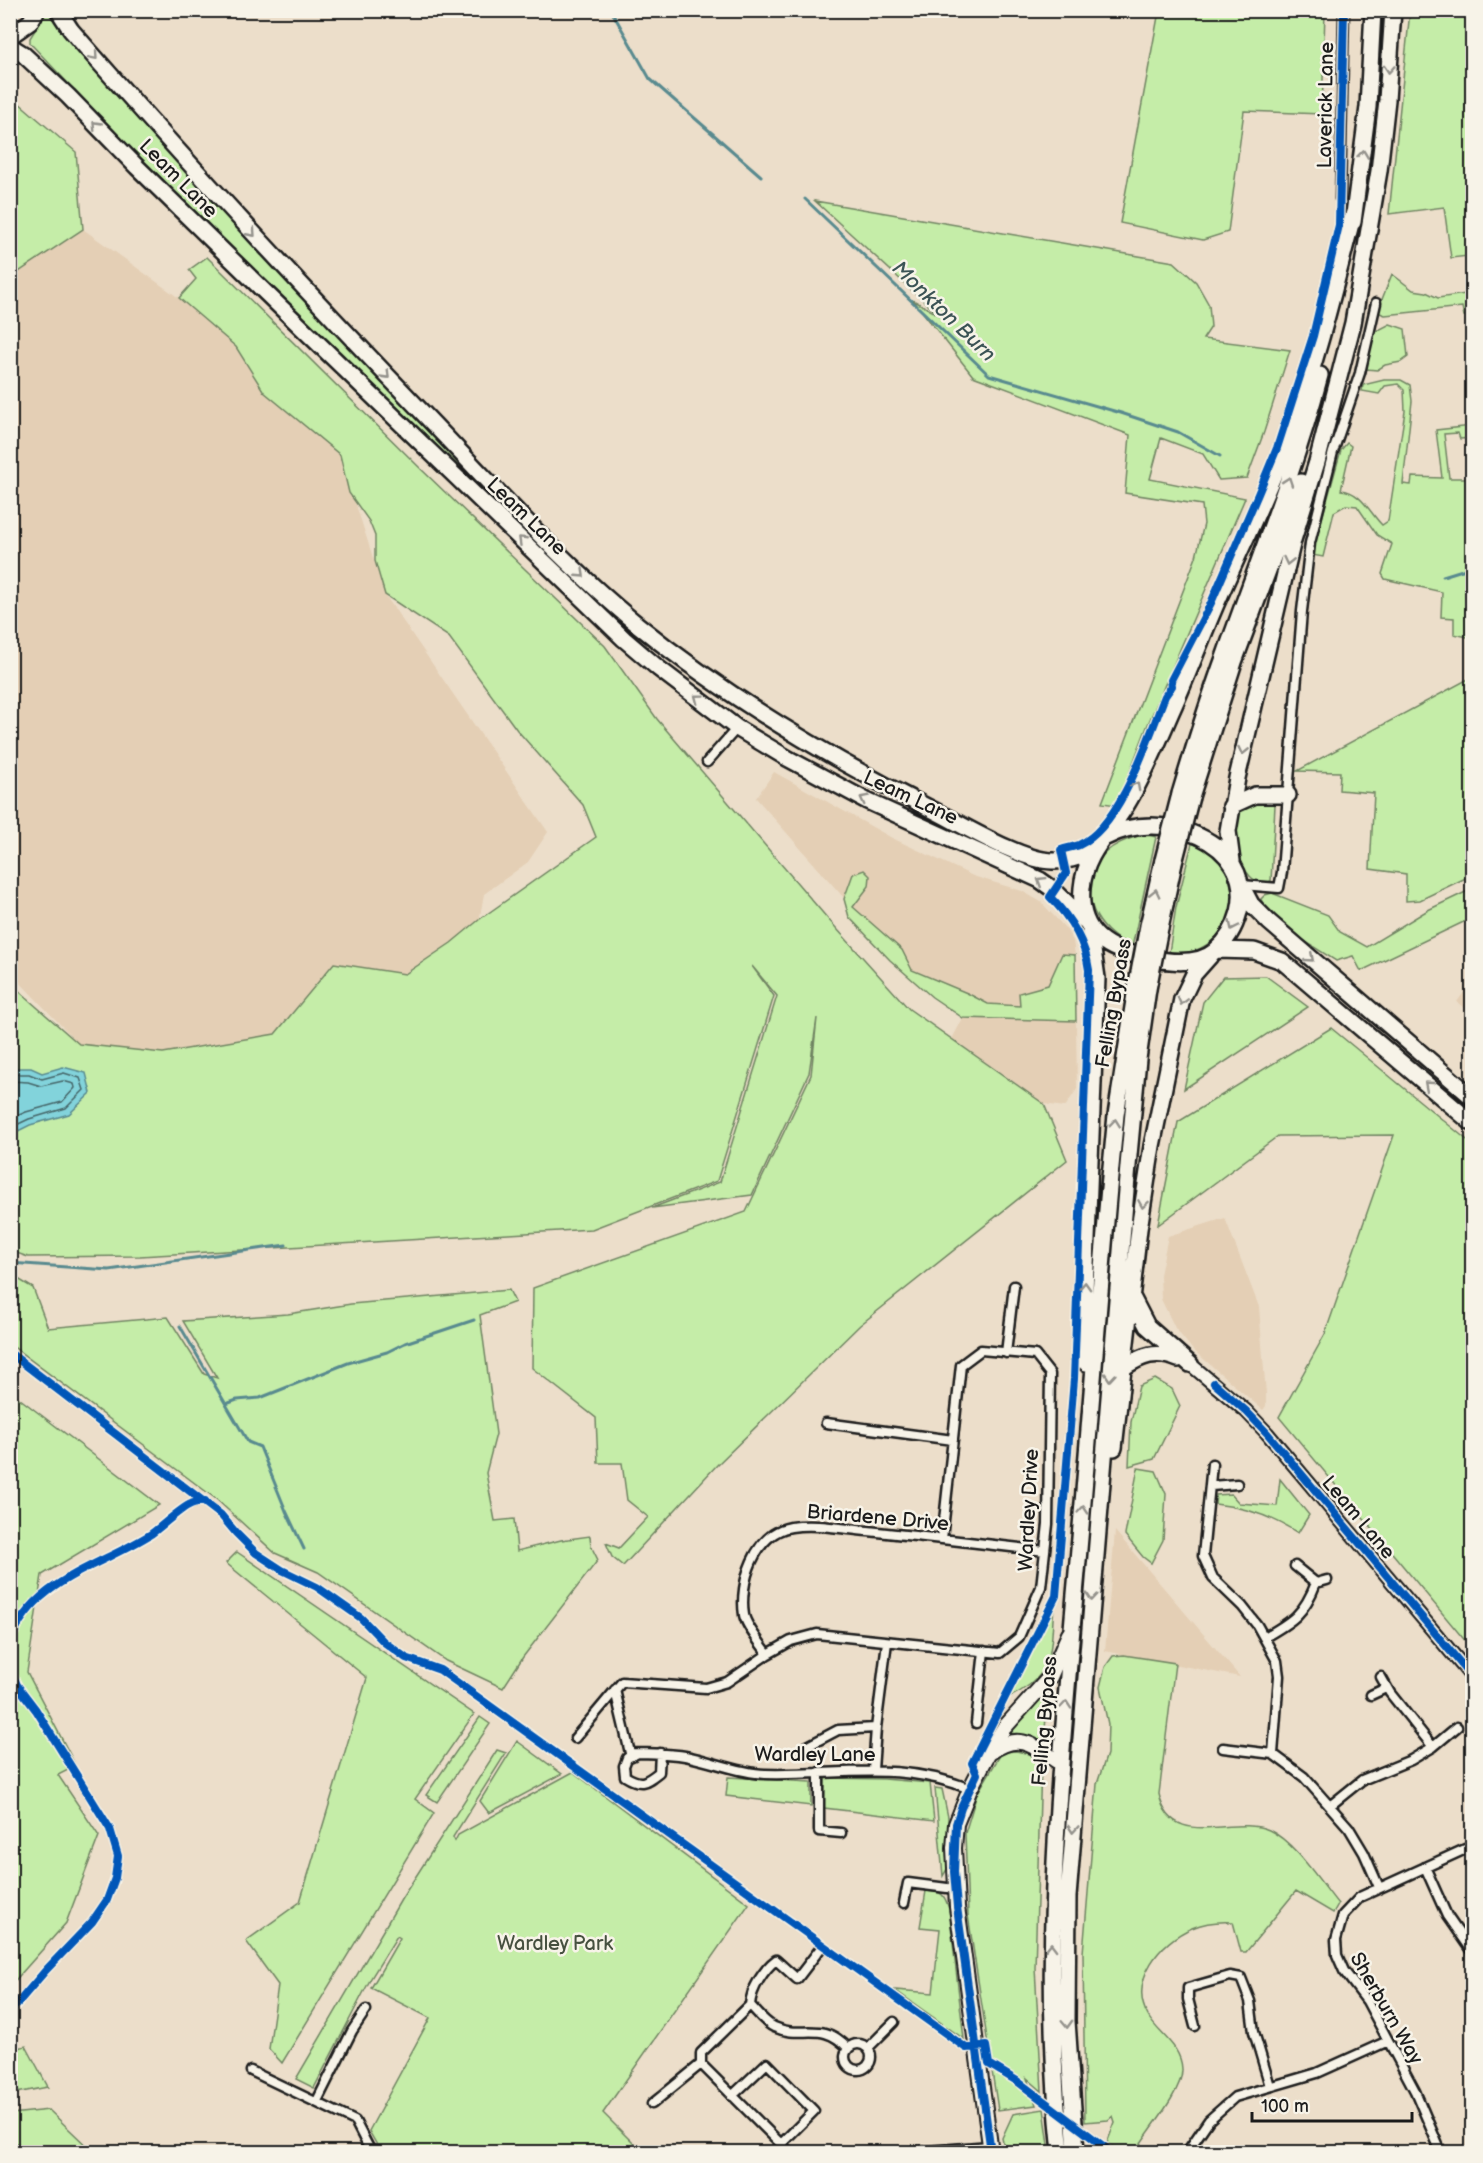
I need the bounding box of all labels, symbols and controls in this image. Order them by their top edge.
street label: Laverick Lane [1313,41,1339,168]
one-way arrow [87,49,98,60]
one-way arrow [1383,64,1396,73]
one-way arrow [92,121,103,131]
street label: Leam Lane [134,134,223,223]
one-way arrow [1356,150,1368,159]
one-way arrow [245,226,256,237]
water label: Monkton Burn [887,256,1001,367]
one-way arrow [379,368,390,378]
street label: Leam Lane [482,473,571,561]
one-way arrow [1280,476,1293,487]
one-way arrow [518,536,529,547]
one-way arrow [1282,556,1295,566]
one-way arrow [574,567,585,578]
one-way arrow [693,694,704,705]
one-way arrow [1237,746,1250,756]
street label: Leam Lane [860,766,962,830]
one-way arrow [1129,782,1141,793]
one-way arrow [860,795,870,806]
one-way arrow [1037,877,1047,889]
one-way arrow [1148,888,1161,898]
one-way arrow [1229,920,1241,931]
street label: Felling Bypass [1091,937,1137,1070]
one-way arrow [1303,951,1313,962]
one-way arrow [1177,996,1190,1006]
one-way arrow [1424,1081,1435,1092]
one-way arrow [1108,1118,1121,1128]
one-way arrow [1137,1199,1149,1208]
one-way arrow [1079,1282,1091,1291]
one-way arrow [1103,1373,1116,1382]
street label: Wardley Drive [1014,1448,1044,1572]
street label: Leam Lane [1316,1471,1400,1564]
street label: Briardene Drive [806,1500,950,1536]
one-way arrow [1076,1506,1089,1515]
one-way arrow [1085,1592,1098,1601]
street label: Felling Bypass [1027,1655,1063,1787]
one-way arrow [1059,1700,1072,1709]
street label: Wardley Lane [754,1743,876,1767]
one-way arrow [1066,1824,1079,1833]
park label: Wardley Park [497,1932,613,1956]
one-way arrow [1045,1943,1057,1952]
street label: Sherburn Way [1344,1948,1428,2069]
one-way arrow [1061,2019,1074,2028]
scale bar [1252,2085,1412,2123]
text: 100 m [1261,2096,1309,2117]

